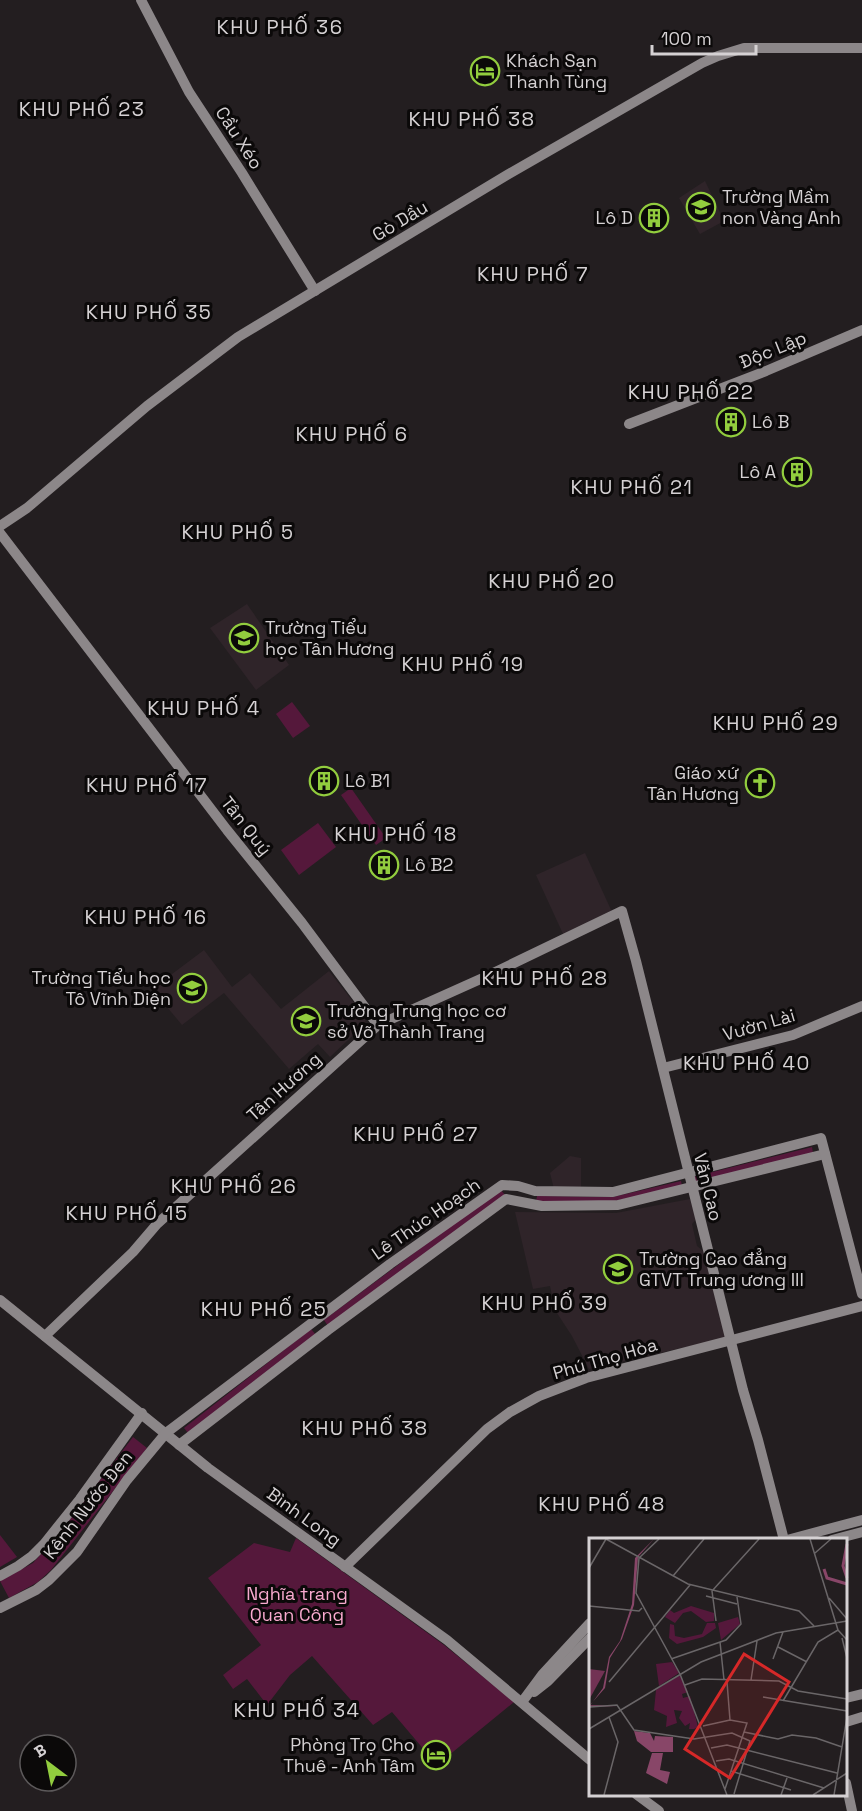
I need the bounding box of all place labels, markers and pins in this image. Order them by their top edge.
place label: Khách Sạn Thanh Tùng [506,49,607,93]
hotel icon: Khách Sạn Thanh Tùng [469,55,501,87]
place label: Trường Mầm non Vàng Anh [722,185,841,229]
school or university icon: Trường Mầm non Vàng Anh [685,191,717,223]
building icon: Lô D [638,202,670,234]
place label: Lô D [596,206,633,229]
building icon: Lô B [715,406,747,438]
place label: Lô B [752,410,789,433]
building icon: Lô A [781,456,813,488]
place label: Lô A [739,460,776,483]
place label: Trường Tiểu học Tân Hương [265,616,394,660]
school or university icon: Trường Tiểu học Tân Hương [228,622,260,654]
place label: Giáo xứ Tân Hương [647,761,739,805]
building icon: Lô B1 [308,765,340,797]
church icon: Giáo xứ Tân Hương [744,767,776,799]
place label: Lô B1 [345,769,390,792]
building icon: Lô B2 [368,849,400,881]
place label: Lô B2 [405,853,453,876]
place label: Trường Tiểu học Tô Vĩnh Diện [31,966,171,1010]
school or university icon: Trường Tiểu học Tô Vĩnh Diện [176,972,208,1004]
place label: Trường Trung học cơ sở Võ Thành Trang [327,999,506,1043]
school or university icon: Trường Trung học cơ sở Võ Thành Trang [290,1005,322,1037]
place label: Trường Cao đẳng GTVT Trung ương III [639,1247,804,1291]
school or university icon: Trường Cao đẳng GTVT Trung ương III [602,1253,634,1285]
place label: Phòng Trọ Cho Thuê - Anh Tâm [283,1733,415,1777]
hotel icon: Phòng Trọ Cho Thuê - Anh Tâm [420,1739,452,1771]

